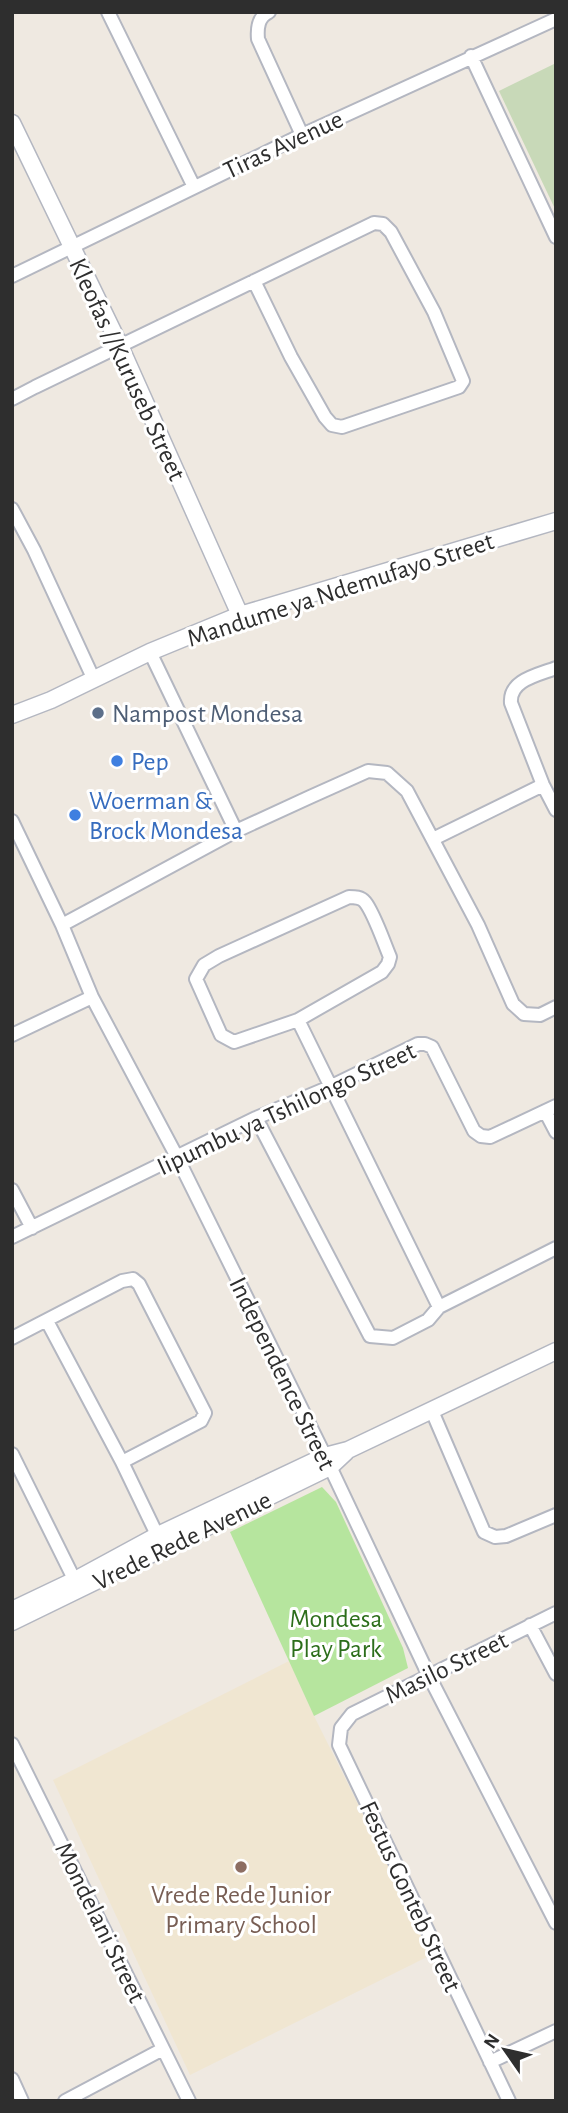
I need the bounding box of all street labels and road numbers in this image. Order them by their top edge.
street label: Tiras Avenue [220,106,347,184]
street label: Kleofas //Kuruseb Street [64,254,190,485]
street label: Mandume ya Ndemufayo Street [184,528,497,652]
street label: Iipumbu ya Tshilongo Street [153,1038,420,1180]
street label: Independence Street [224,1273,340,1474]
street label: Vrede Rede Avenue [89,1487,276,1595]
street label: Masilo Street [381,1627,512,1709]
street label: Festus Gonteb Street [355,1797,466,1996]
street label: Mondelani Street [50,1838,150,2007]

